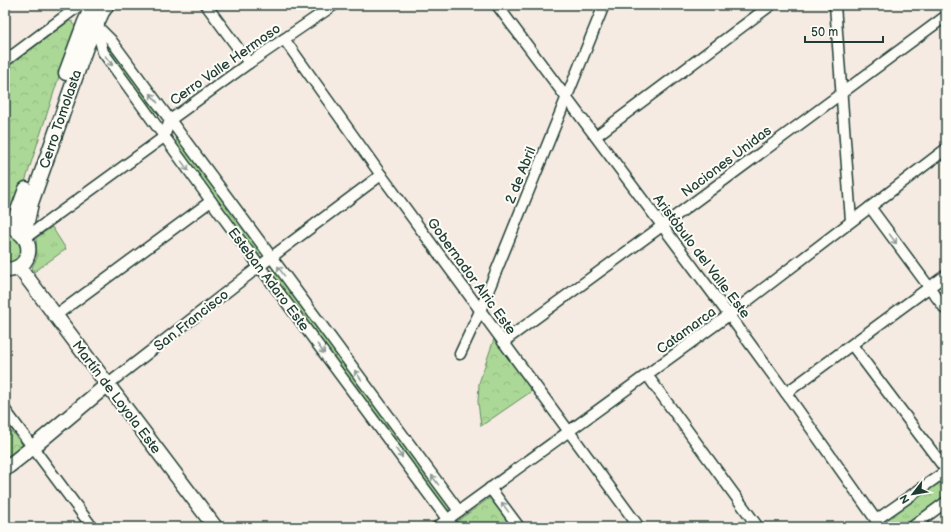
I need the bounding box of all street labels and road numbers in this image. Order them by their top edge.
street label: Cerro Valle Hermoso [167,20,284,109]
street label: Cerro Tomolasta [36,67,85,171]
street label: Naciones Unidas [678,122,775,201]
street label: 2 de Abril [501,144,540,206]
street label: Aristóbulo del Valle Este [649,191,754,322]
street label: Gobernador Alric Este [424,215,520,338]
street label: Esteban Adaro Este [224,224,313,334]
street label: San Francisco [151,286,232,355]
street label: Catamarca [653,303,719,358]
street label: Martín de Loyola Este [69,337,165,457]

